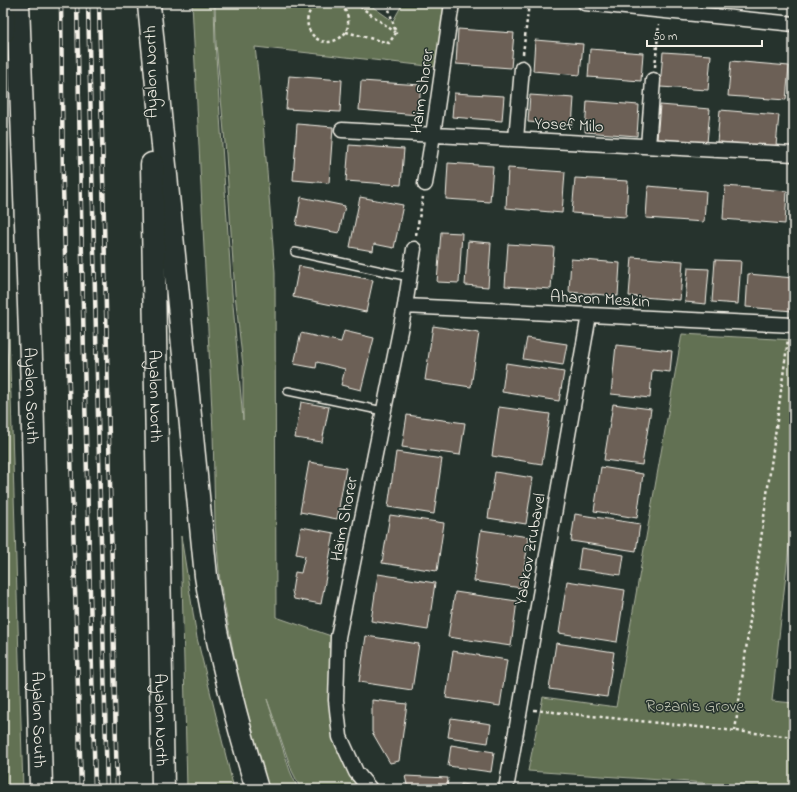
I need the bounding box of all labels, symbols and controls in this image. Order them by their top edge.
scale bar [647,22,762,48]
street label: Ayalon North [138,25,166,119]
text: 50 m [653,28,677,46]
street label: Haim Shorer [404,46,441,135]
street label: Yosef Milo [534,111,604,140]
street label: Aharon Meskin [549,284,650,315]
street label: Ayalon South [16,347,44,444]
street label: Ayalon North [140,349,168,443]
street label: Haim Shorer [324,474,365,564]
street label: Yaakov Zrubavel [508,491,553,607]
street label: Ayalon South [24,671,52,768]
street label: Ayalon North [146,673,174,767]
park label: Rozanis Grove [646,694,745,719]

